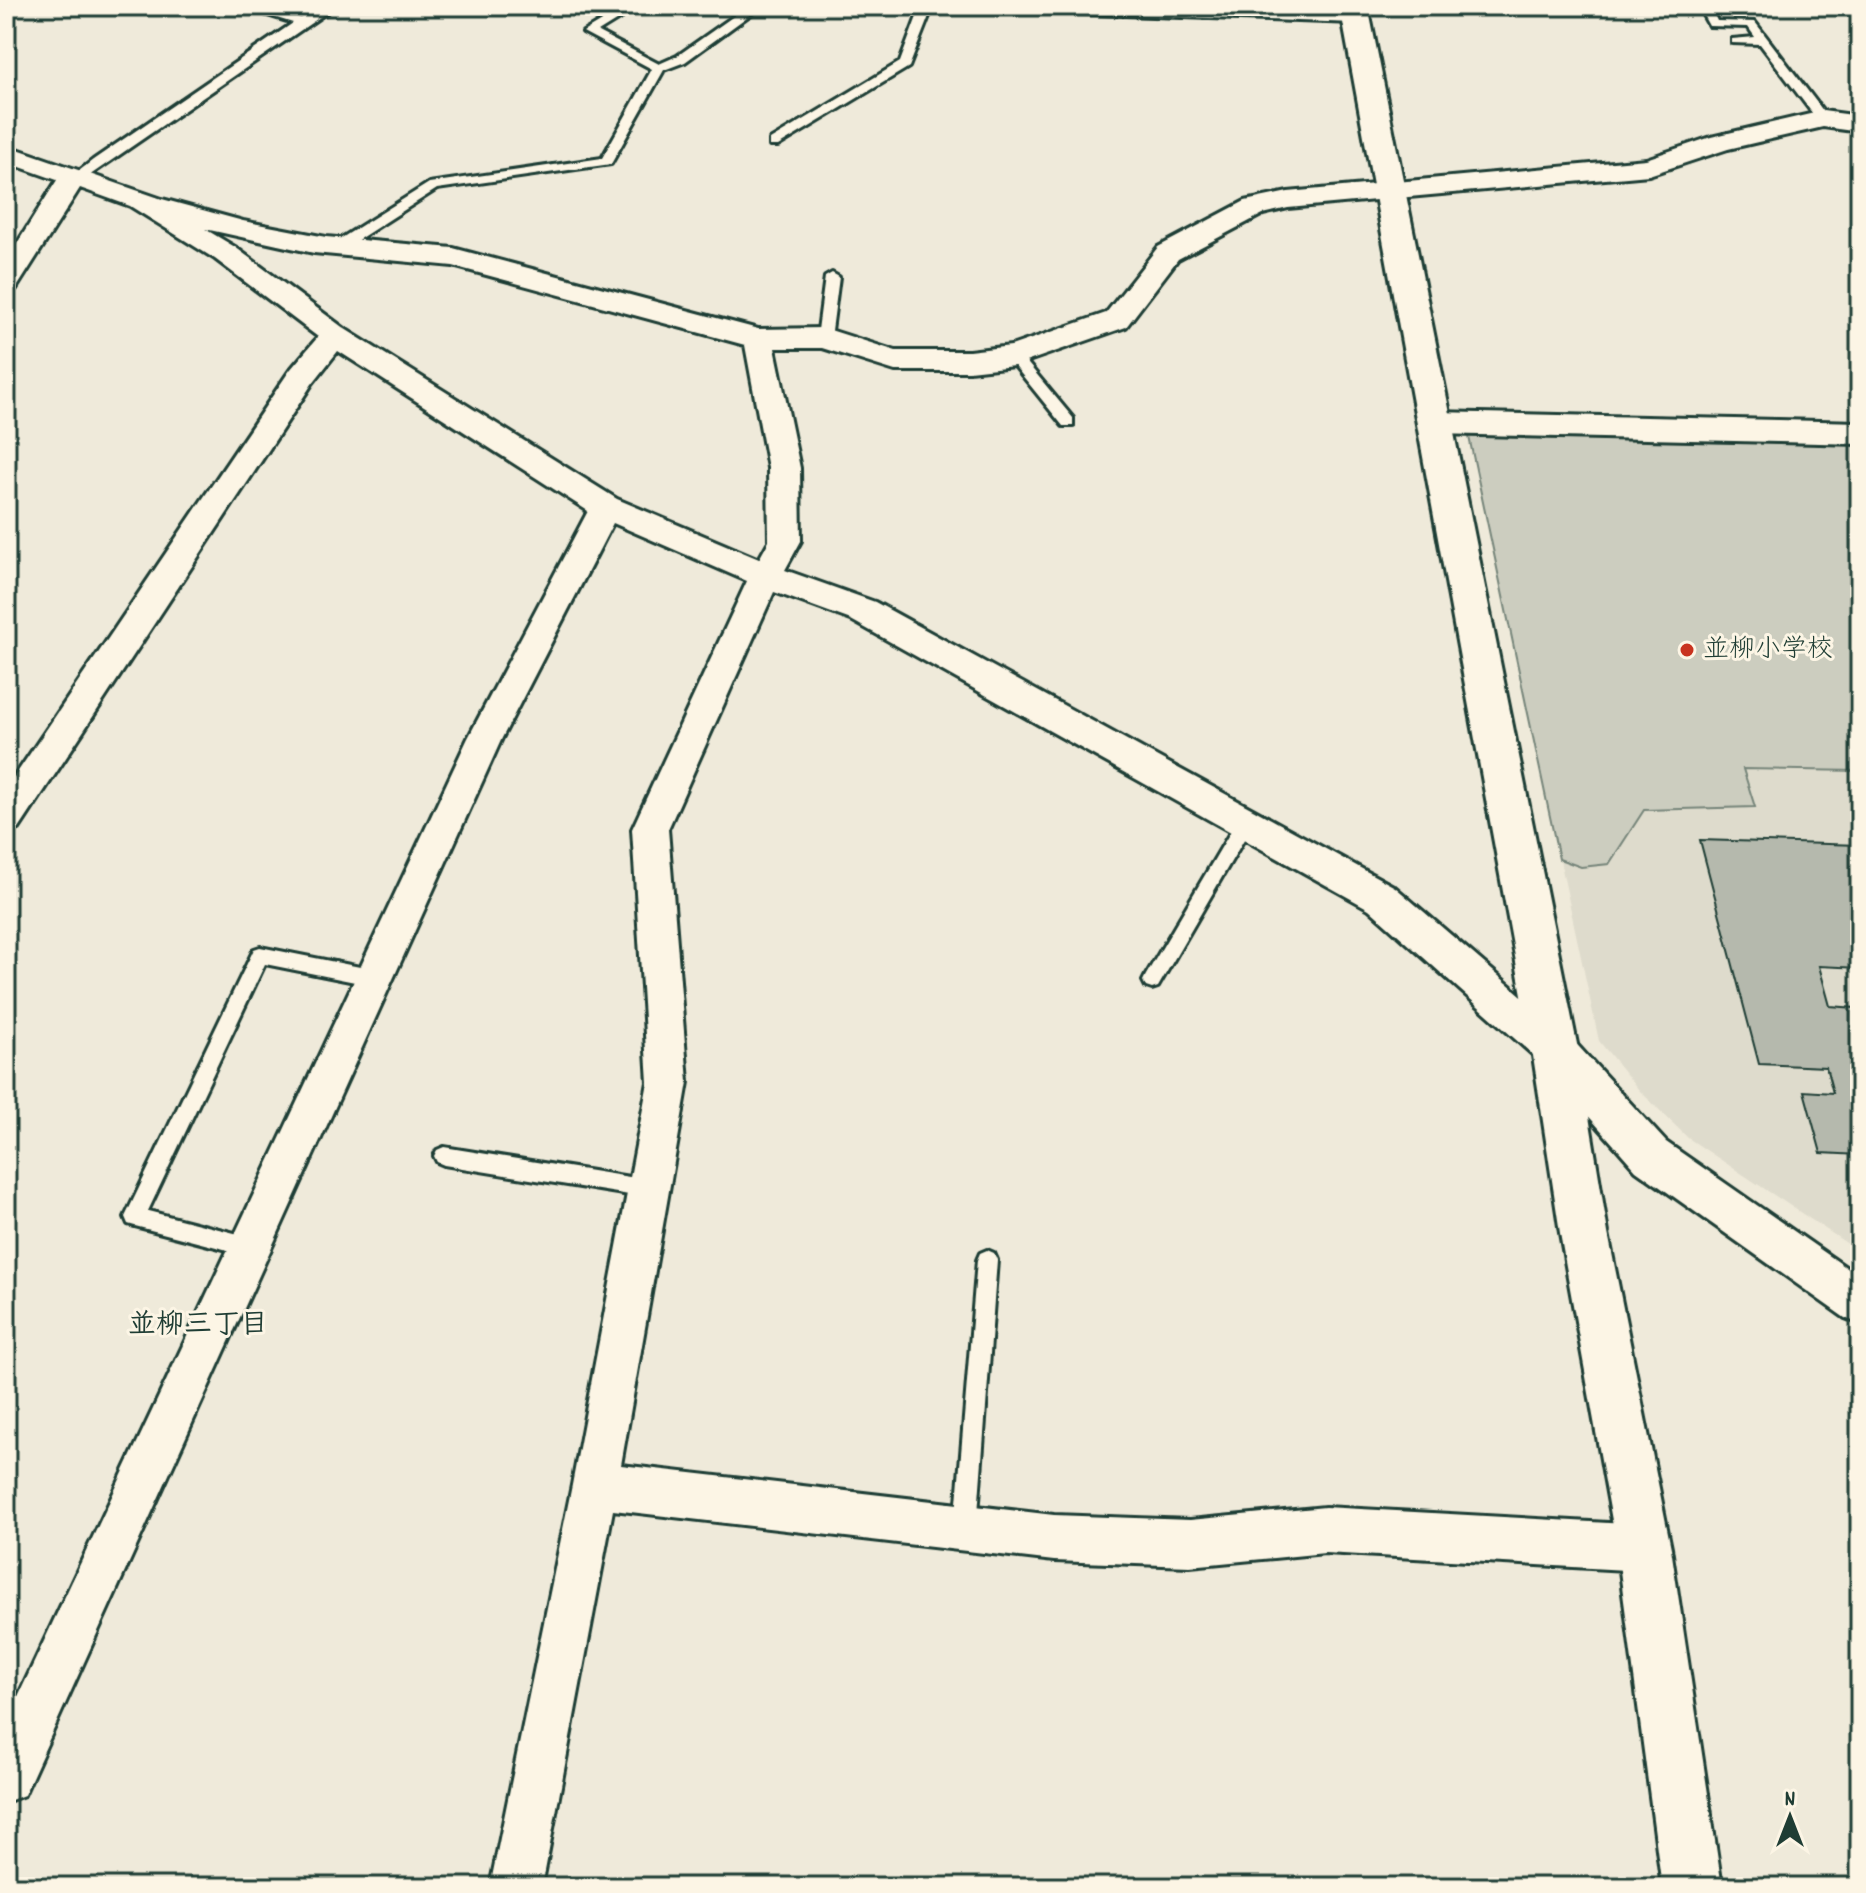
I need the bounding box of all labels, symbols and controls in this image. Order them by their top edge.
place label: 並柳小学校 [1703,632,1833,669]
marker: 並柳小学校 [1678,641,1696,659]
district label: 並柳三丁目 [128,1307,268,1347]
north arrow [1750,1777,1830,1857]
text: N [1785,1785,1796,1816]

